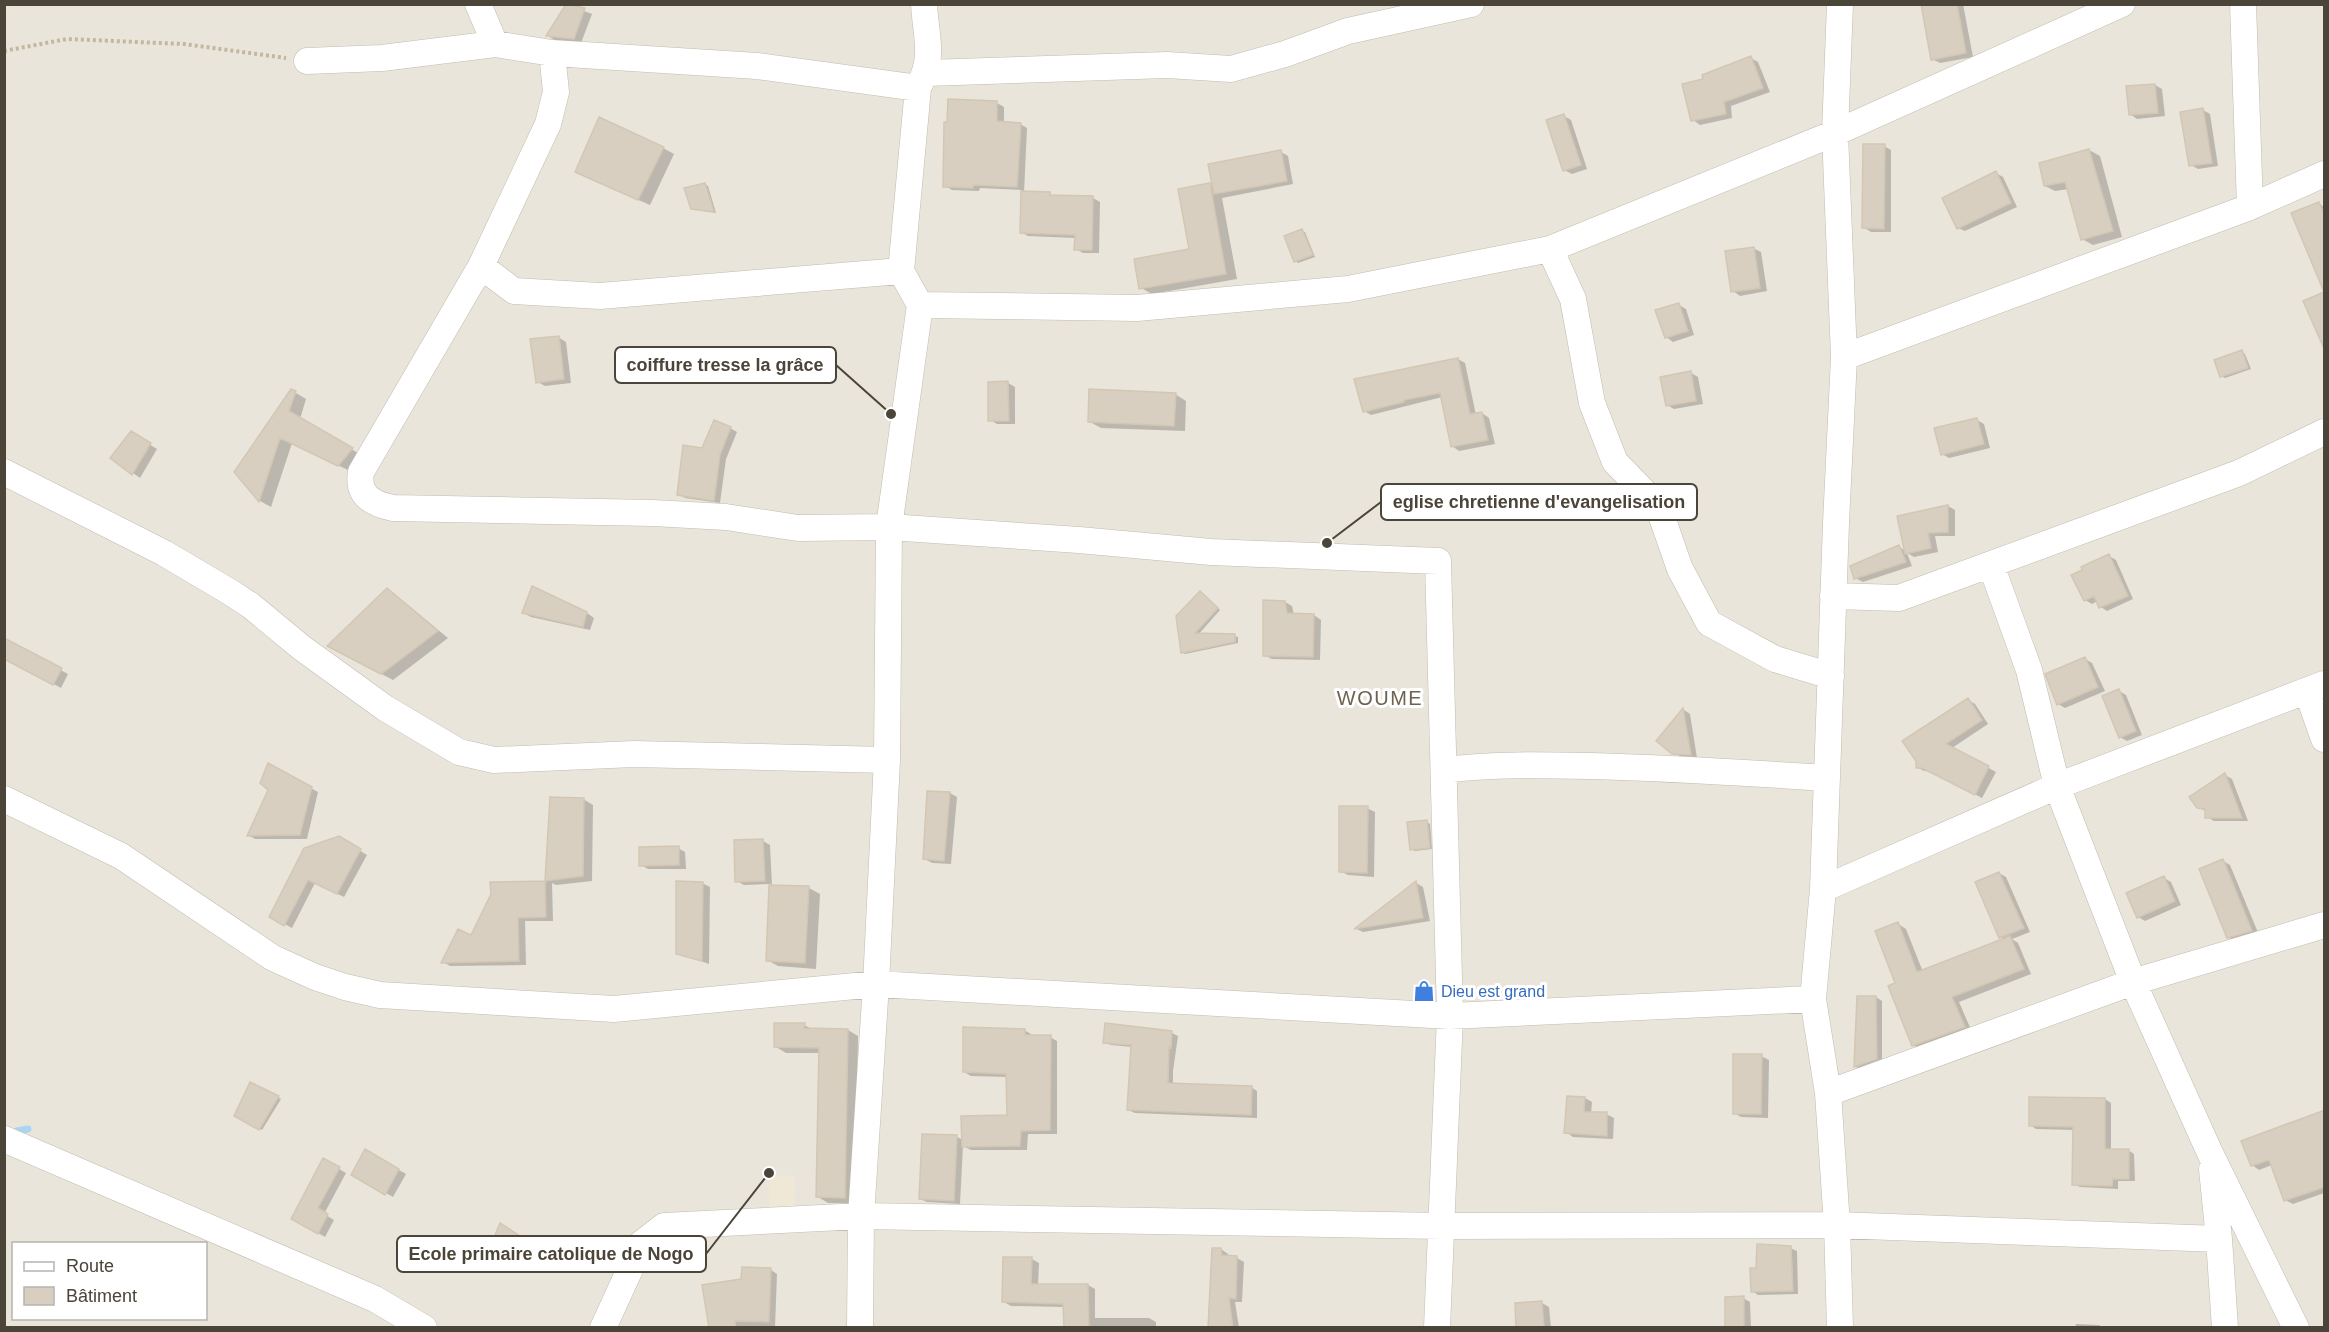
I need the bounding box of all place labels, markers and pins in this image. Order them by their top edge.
callout: coiffure tresse la grâce [615,347,836,383]
callout: eglise chretienne d'evangelisation [1381,484,1697,520]
shop icon: Dieu est grand [1412,979,1436,1003]
place label: Dieu est grand [1441,983,1545,1000]
callout: Ecole primaire catolique de Nogo [397,1236,706,1272]

